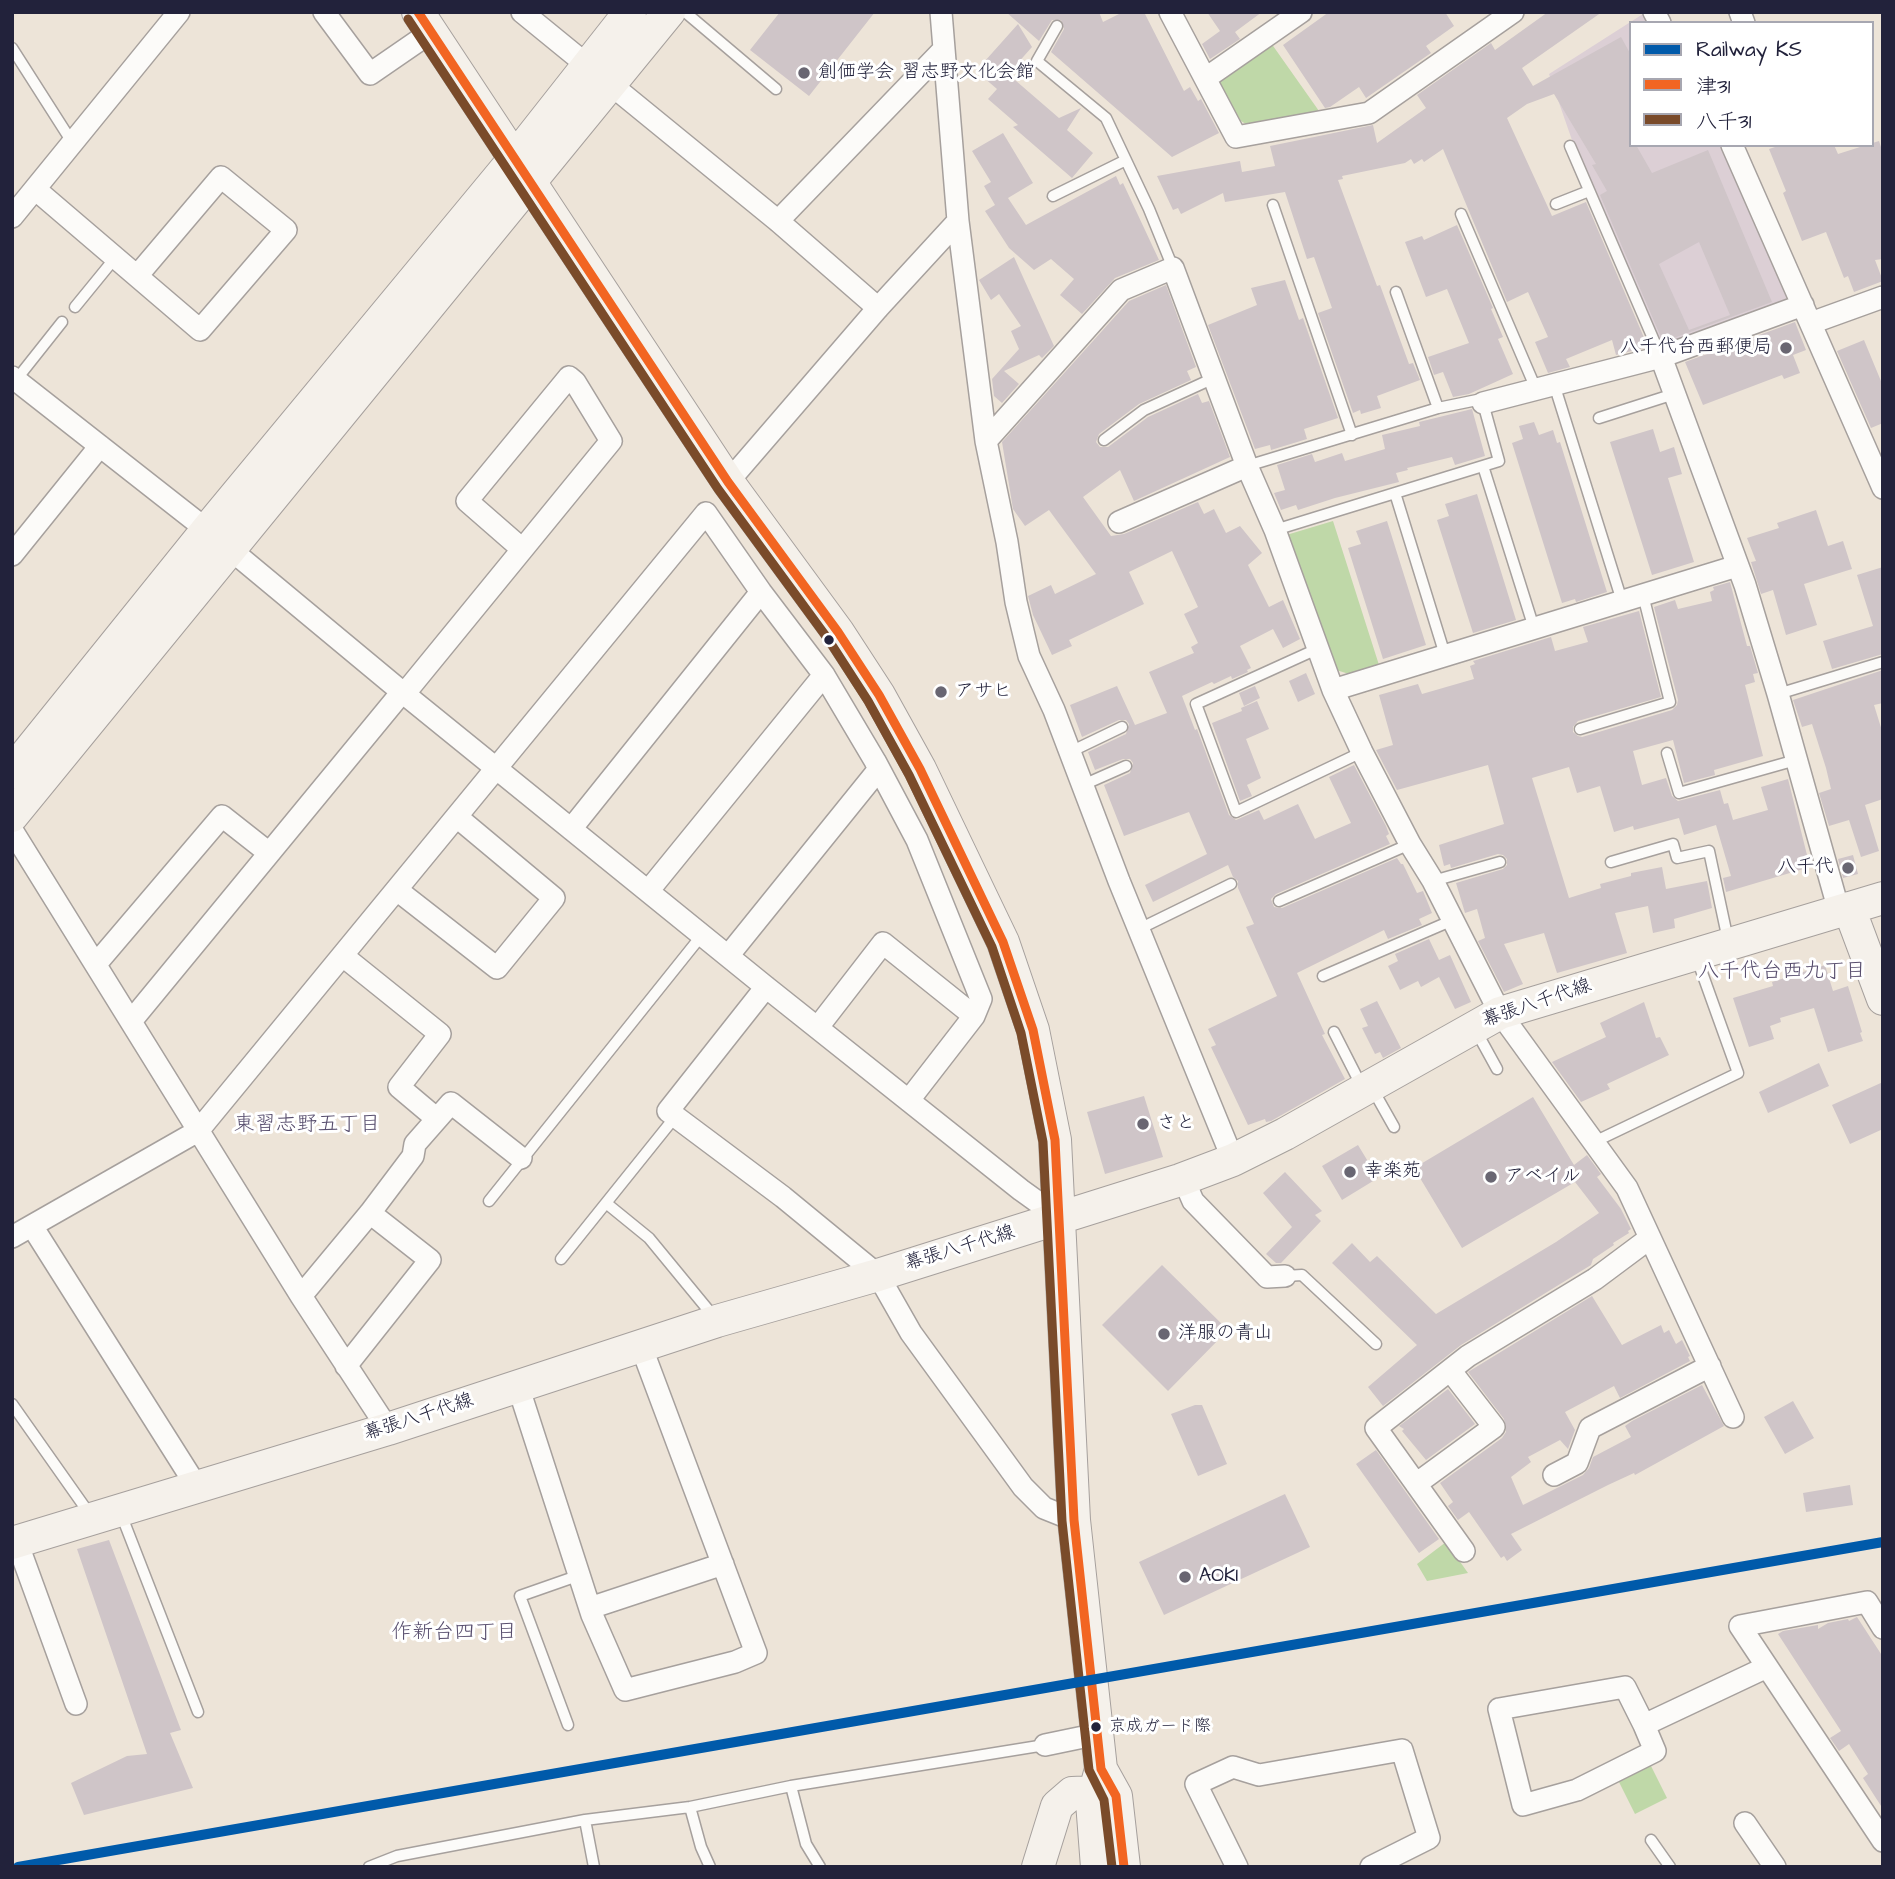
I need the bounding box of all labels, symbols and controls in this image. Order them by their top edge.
legend [1629,21,1874,147]
text: Railway KS [1696,35,1802,64]
place label: 創価学会 習志野文化会館 [818,62,1035,84]
marker: 創価学会 習志野文化会館 [796,65,812,81]
text: 津31 [1696,72,1730,101]
text: 八千31 [1696,107,1751,136]
place label: 八千代台西郵便局 [1620,337,1772,359]
marker: 八千代台西郵便局 [1778,340,1794,356]
unlabelled marker [822,633,836,647]
place label: アサヒ [955,681,1012,703]
marker: アサヒ [933,684,949,700]
place label: 八千代 [1777,857,1834,879]
marker: 八千代 [1840,860,1856,876]
district label: 八千代台西九丁目 [1698,960,1866,986]
street label: 幕張八千代線 [1479,975,1595,1033]
district label: 東習志野五丁目 [234,1113,380,1139]
place label: さと [1157,1113,1195,1135]
marker: さと [1135,1116,1151,1132]
place label: 幸楽苑 [1364,1161,1421,1183]
marker: 幸楽苑 [1342,1164,1358,1180]
place label: アベイル [1505,1166,1581,1188]
marker: アベイル [1483,1169,1499,1185]
street label: 幕張八千代線 [902,1221,1018,1277]
place label: 洋服の青山 [1178,1323,1273,1345]
marker: 洋服の青山 [1156,1326,1172,1342]
street label: 幕張八千代線 [361,1390,477,1446]
place label: AOKI [1199,1566,1238,1588]
marker: AOKI [1177,1569,1193,1585]
district label: 作新台四丁目 [391,1621,517,1647]
place label: 京成ガード際 [1109,1717,1211,1737]
marker: 京成ガード際 [1089,1720,1103,1734]

